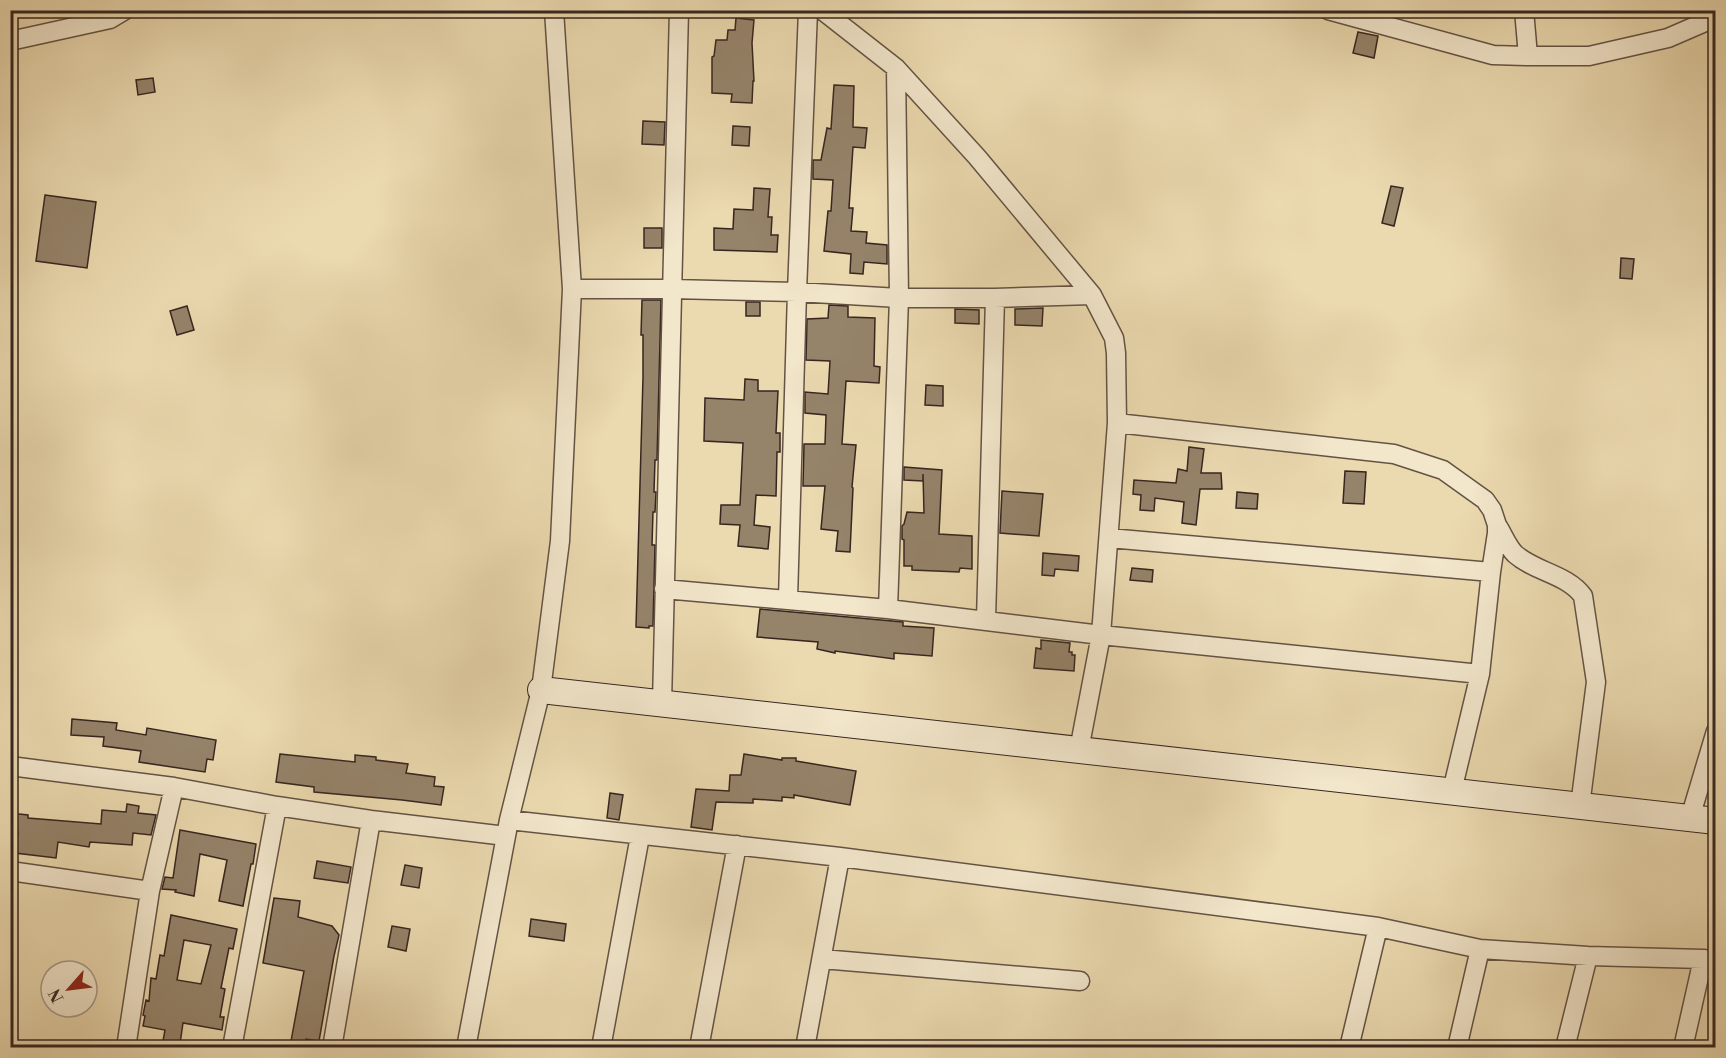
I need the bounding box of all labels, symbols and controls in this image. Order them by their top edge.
north arrow [39,959,99,1019]
text: N [45,985,68,1006]

